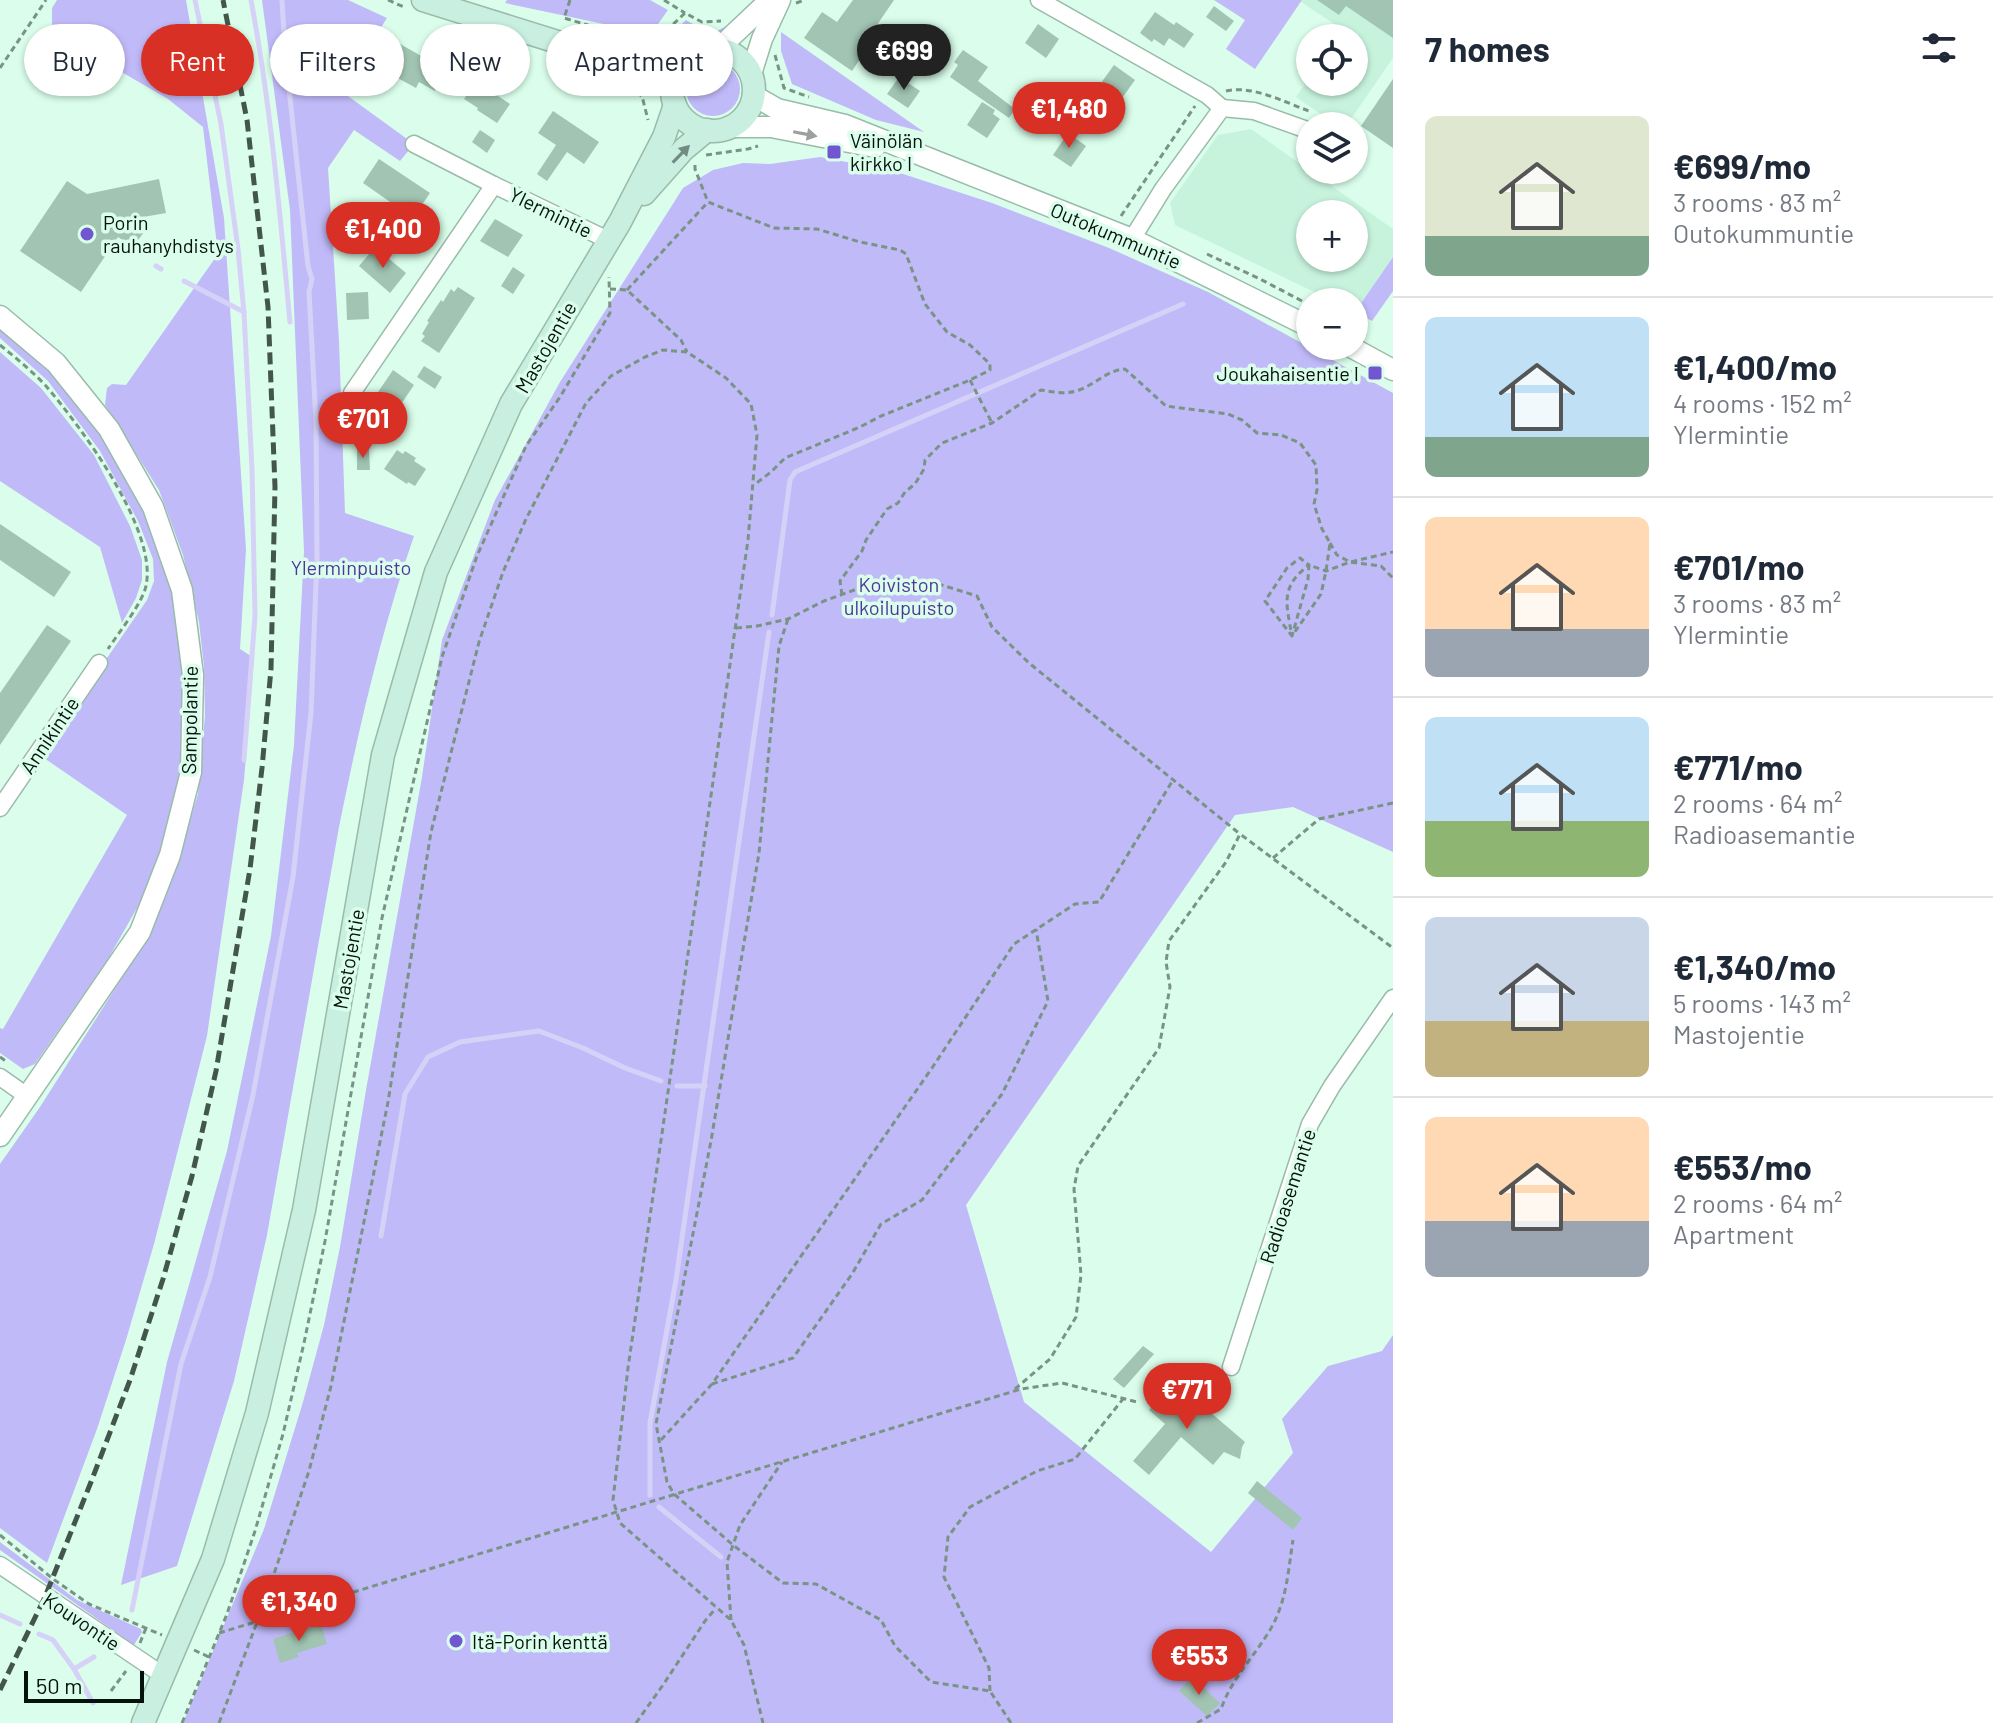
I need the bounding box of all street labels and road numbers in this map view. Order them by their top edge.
street label: Ylermintie [506,182,596,242]
street label: Outokummuntie [1047,197,1185,273]
street label: Mastojentie [509,297,581,397]
street label: Sampolantie [176,665,202,775]
street label: Annikintie [15,692,83,778]
street label: Mastojentie [327,907,369,1011]
street label: Radioasemantie [1254,1125,1320,1267]
street label: Kouvontie [39,1587,125,1655]

